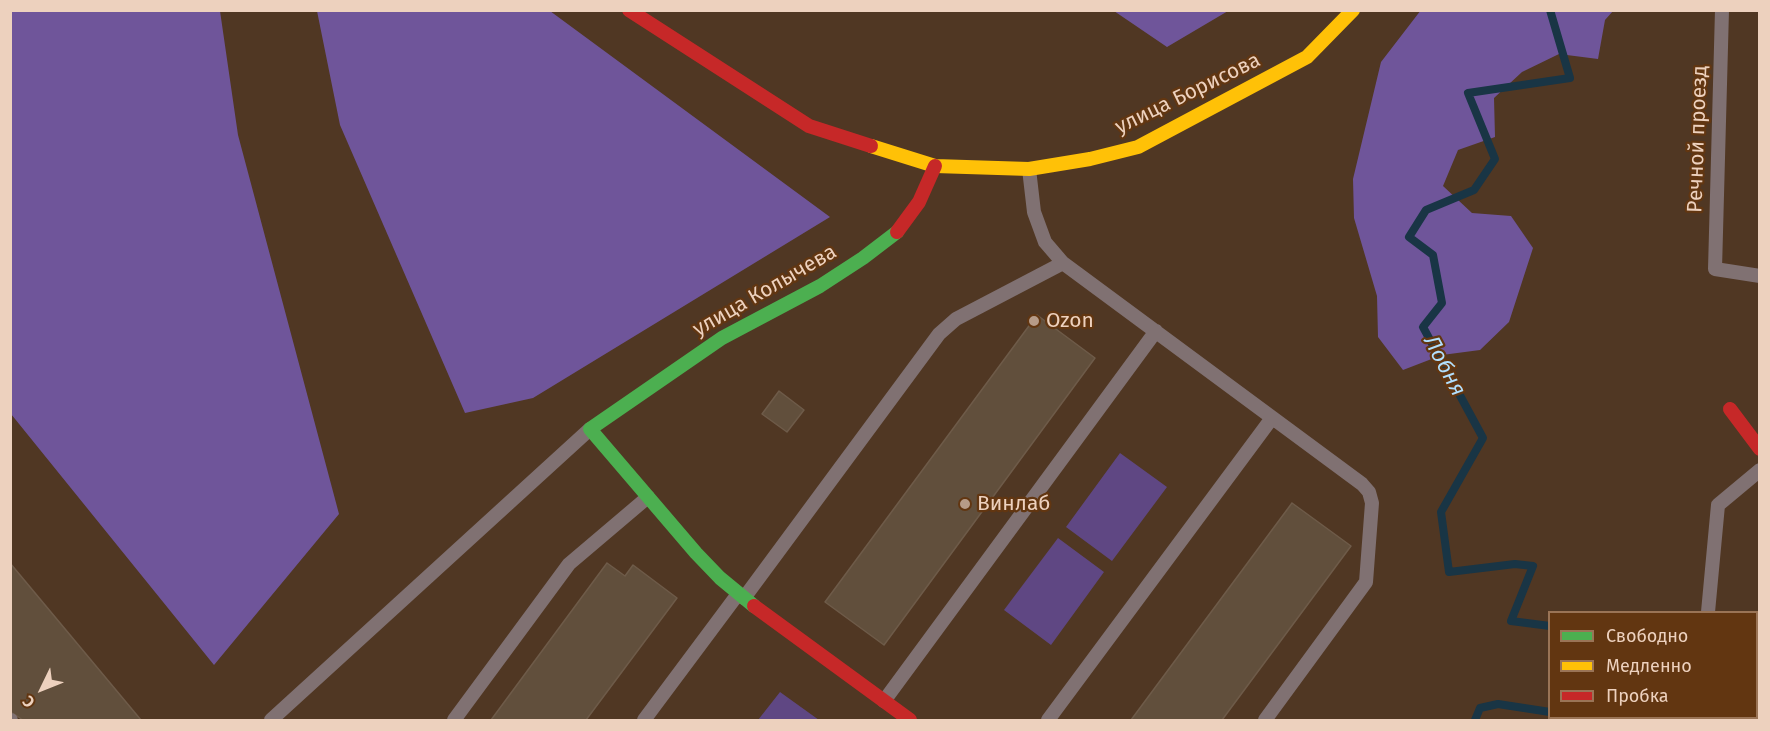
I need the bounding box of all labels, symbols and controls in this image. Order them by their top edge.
street label: улица Борисова [1111,48,1265,140]
street label: Речной проезд [1683,65,1713,213]
street label: улица Колычева [689,240,841,342]
place label: Ozon [1046,308,1094,334]
marker: Ozon [1027,314,1041,328]
water label: Лобня [1417,331,1471,401]
place label: Винлаб [977,491,1050,517]
marker: Винлаб [958,497,972,511]
legend [1548,611,1758,719]
text: Свободно [1606,625,1688,647]
text: Медленно [1606,655,1692,677]
north arrow [12,659,72,719]
text: Пробка [1606,685,1669,707]
text: С [18,692,39,711]

